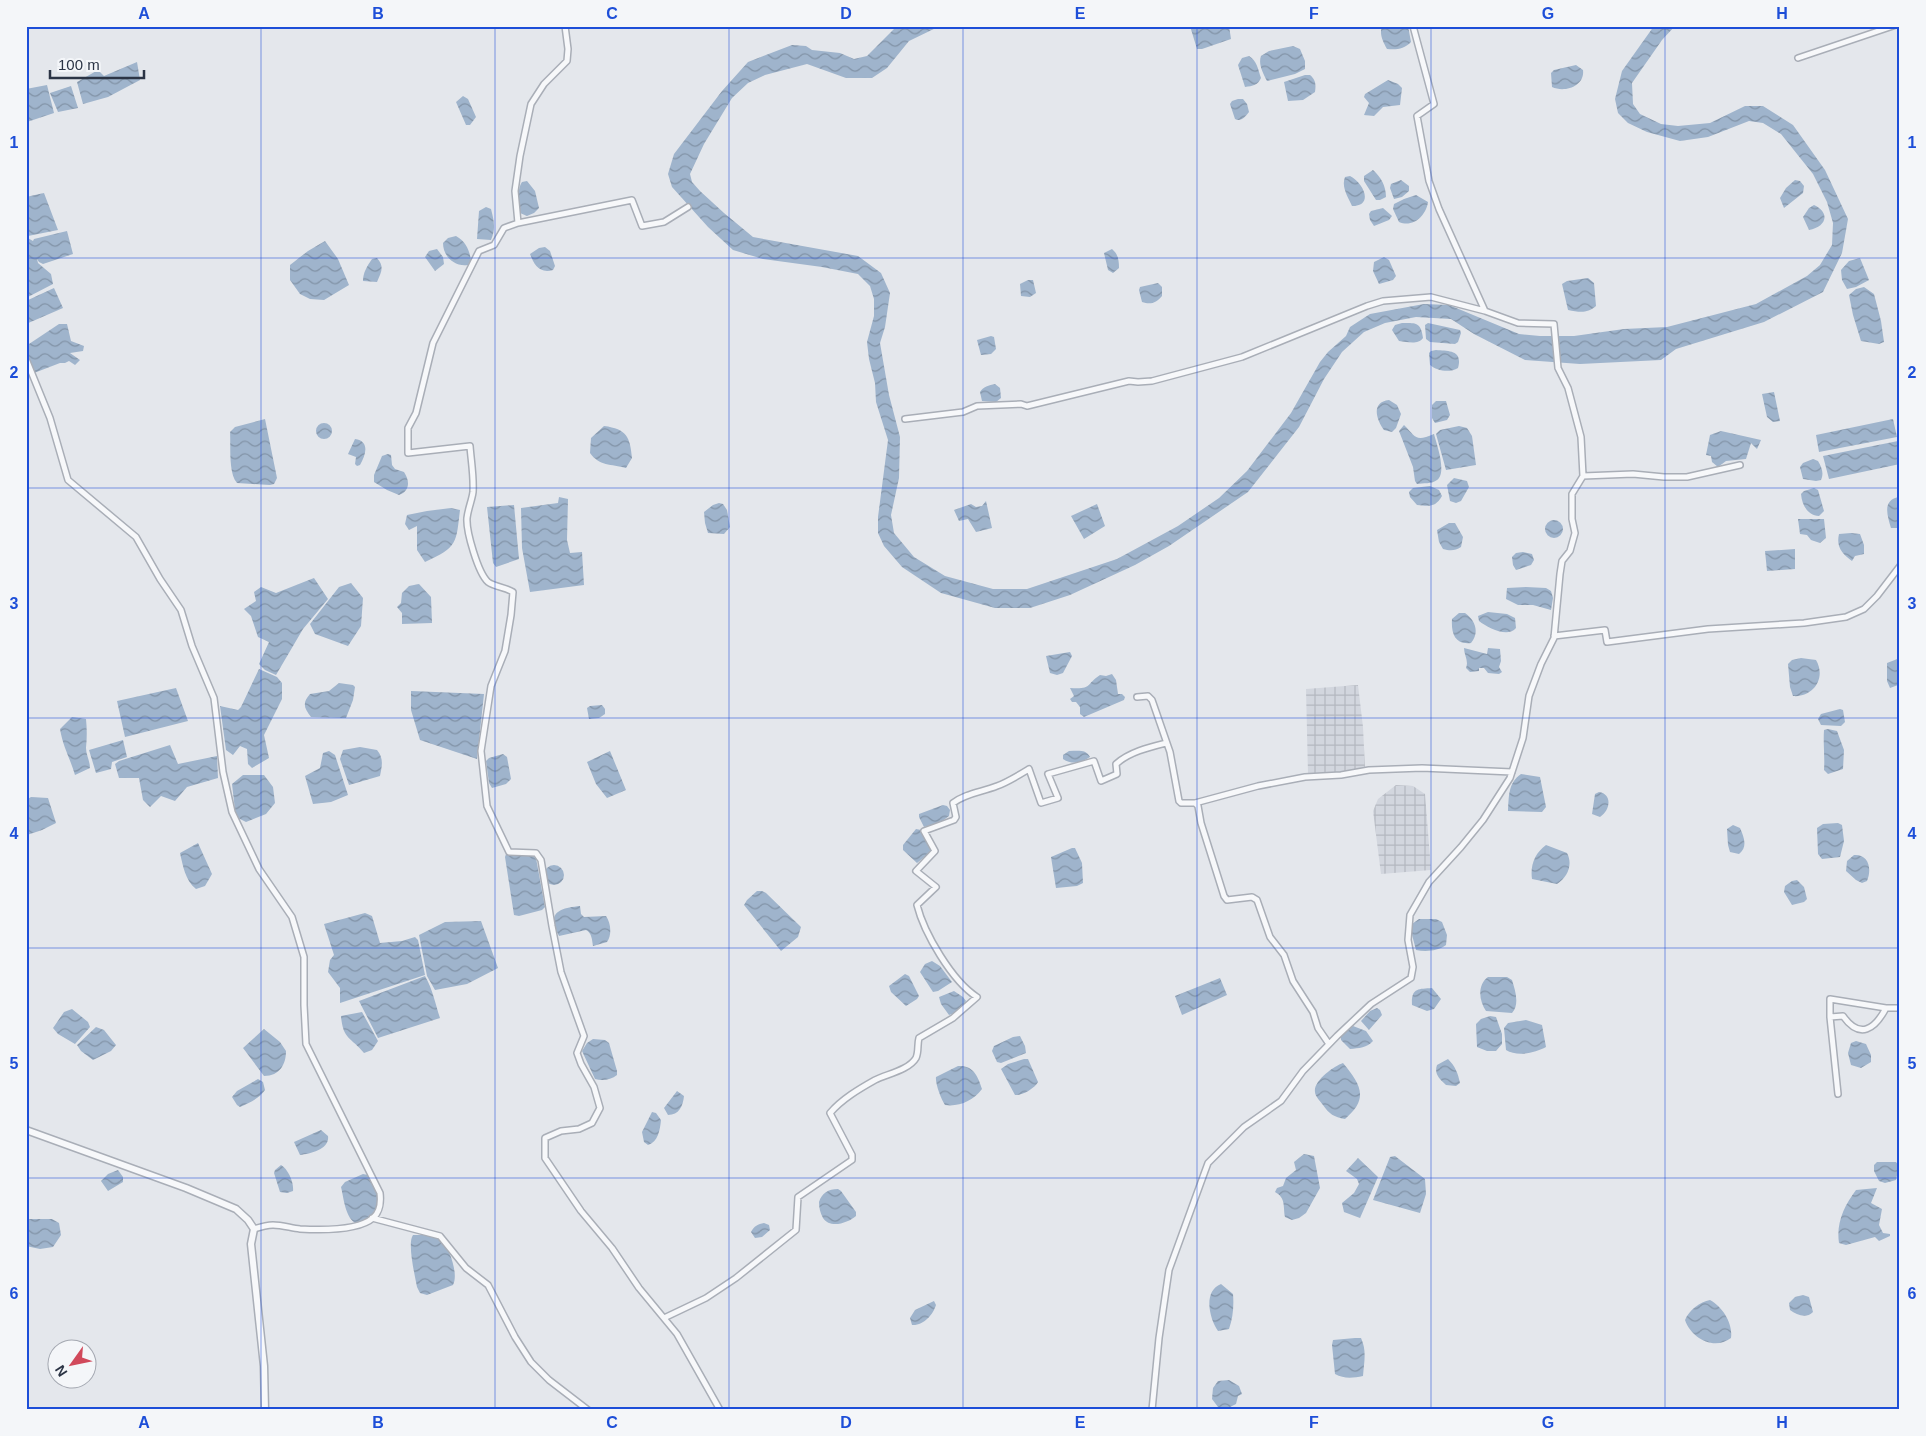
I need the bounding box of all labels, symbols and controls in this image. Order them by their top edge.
text: A [138,5,150,22]
text: B [372,5,384,22]
text: C [606,5,618,22]
text: D [840,5,852,22]
text: E [1075,5,1086,22]
text: F [1309,5,1319,22]
text: G [1542,5,1554,22]
text: H [1776,5,1788,22]
scale bar [50,48,144,80]
text: 100 m [58,56,100,73]
text: 1 [10,134,19,151]
text: 1 [1908,134,1917,151]
text: 2 [10,364,19,381]
text: 2 [1908,364,1917,381]
text: 3 [10,595,19,612]
text: 3 [1908,595,1917,612]
text: 4 [10,825,19,842]
text: 4 [1908,825,1917,842]
text: 5 [10,1055,19,1072]
text: 5 [1908,1055,1917,1072]
text: 6 [10,1285,19,1302]
text: 6 [1908,1285,1917,1302]
north arrow [48,1338,98,1388]
text: N [52,1362,71,1380]
text: A [138,1414,150,1431]
text: B [372,1414,384,1431]
text: C [606,1414,618,1431]
text: D [840,1414,852,1431]
text: E [1075,1414,1086,1431]
text: F [1309,1414,1319,1431]
text: G [1542,1414,1554,1431]
text: H [1776,1414,1788,1431]

